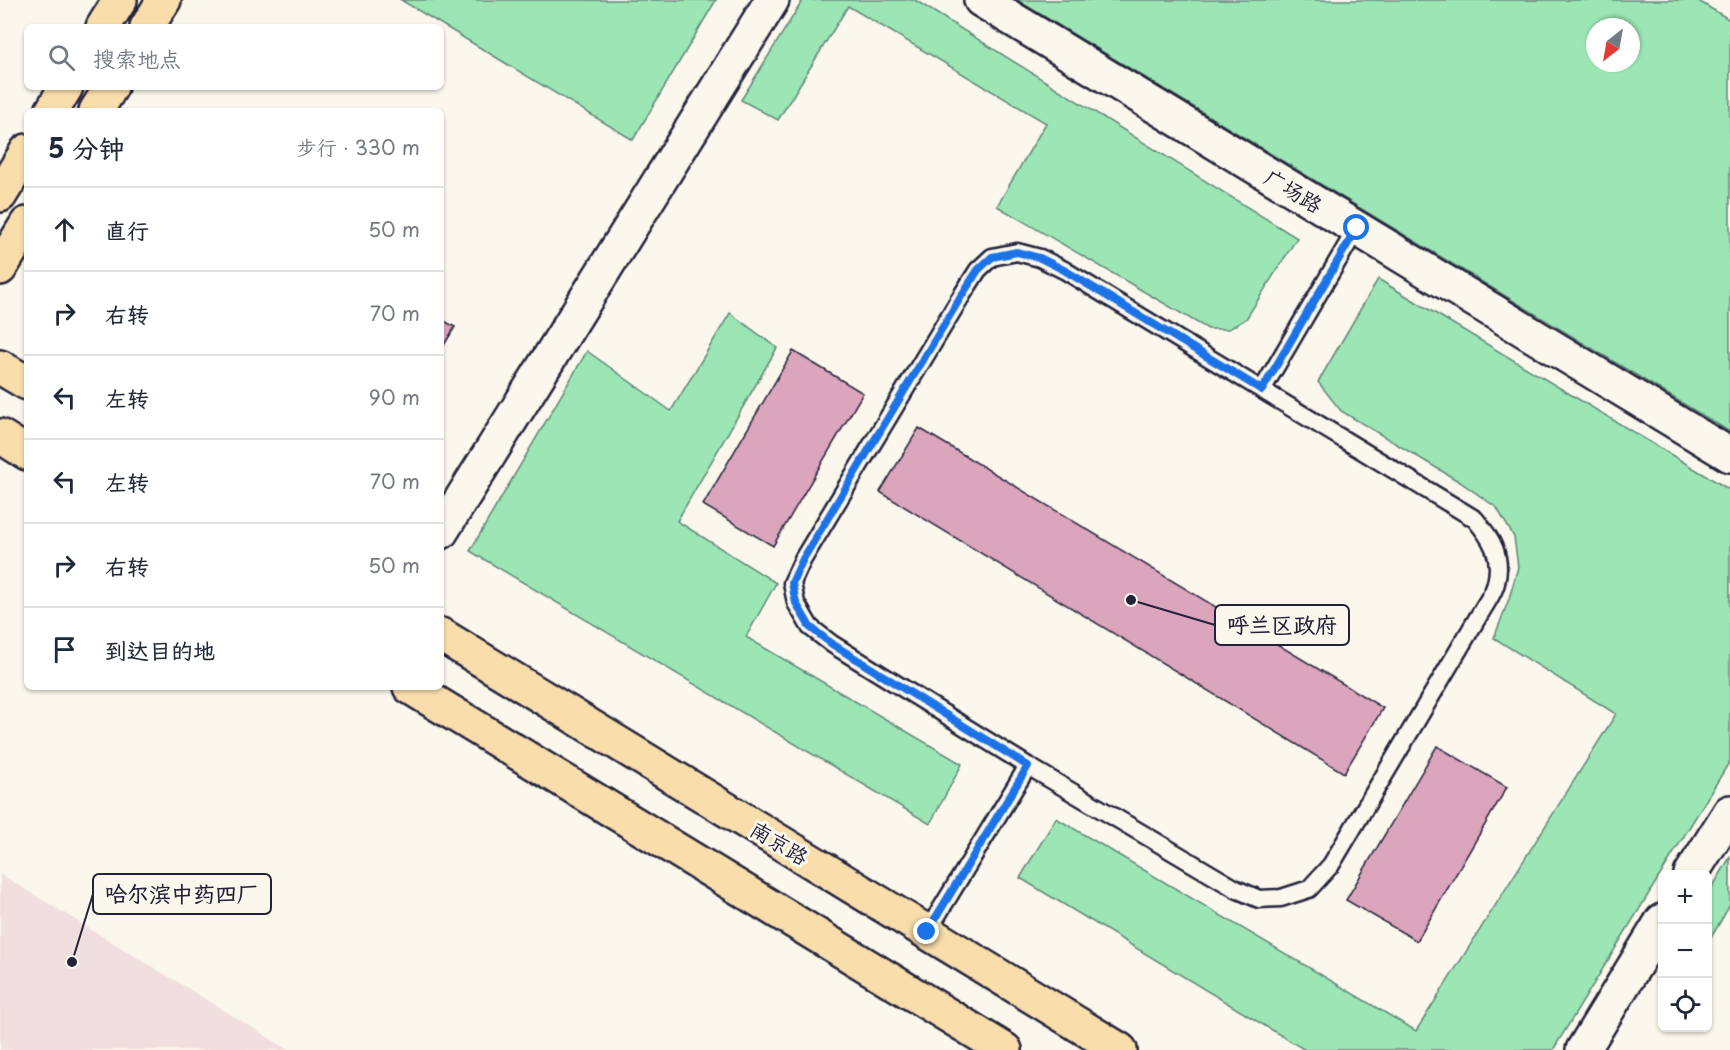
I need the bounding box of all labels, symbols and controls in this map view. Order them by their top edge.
north arrow [1586,18,1640,72]
search box [24,24,444,90]
icon: search [45,41,78,74]
text: 搜索地点 [93,41,181,74]
text: 5 分钟 [48,128,124,167]
text: 步行 · 330 m [297,132,420,162]
street label: 广场路 [1259,160,1329,220]
icon: ahead [48,213,81,246]
text: 直行 [105,213,149,246]
text: 50 m [368,214,420,244]
route start [1343,214,1369,240]
icon: right [48,297,81,330]
text: 右转 [105,297,149,330]
text: 70 m [370,298,420,328]
icon: left [48,381,81,414]
text: 左转 [105,381,149,414]
text: 90 m [369,382,420,412]
icon: left [48,465,81,498]
text: 左转 [105,465,149,498]
text: 70 m [370,466,420,496]
icon: right [48,549,81,582]
text: 右转 [105,549,149,582]
text: 50 m [368,550,420,580]
callout: 呼兰区政府 [1215,605,1349,645]
text: 呼兰区政府 [1227,607,1337,640]
icon: arrive [48,633,81,666]
text: 到达目的地 [105,633,215,666]
street label: 南京路 [745,812,815,872]
map controls [1658,870,1712,1032]
button: + [1658,870,1712,924]
callout: 哈尔滨中药四厂 [93,874,271,914]
text: 哈尔滨中药四厂 [105,876,259,909]
route end [913,918,939,944]
button: − [1658,924,1712,978]
button: locate [1658,978,1712,1032]

